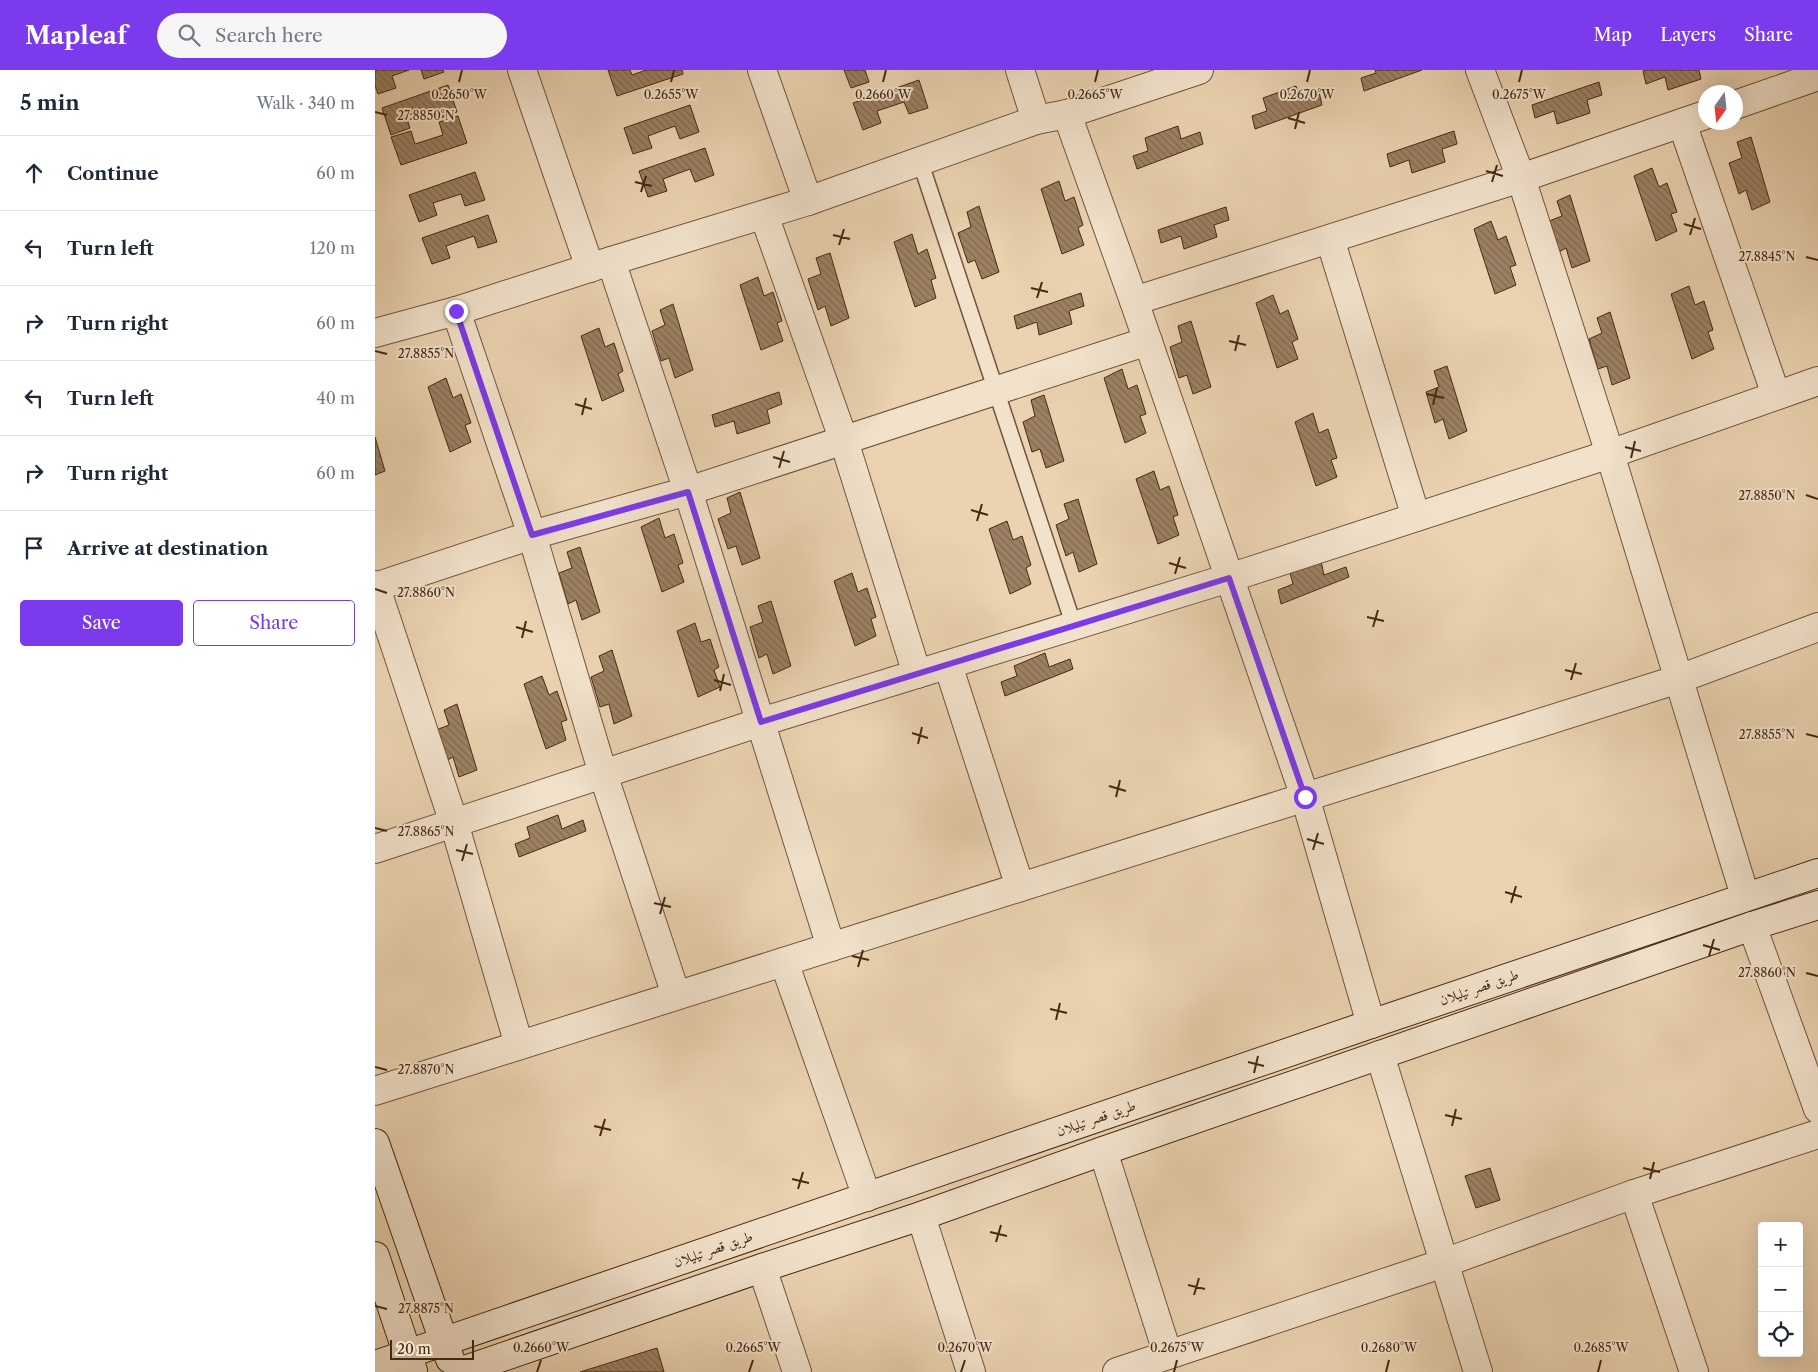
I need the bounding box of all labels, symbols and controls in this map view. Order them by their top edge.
search box [157,13,507,58]
text: Mapleaf [25,21,127,50]
icon: search [175,21,203,49]
text: Search here [215,24,323,47]
text: Map [1594,24,1632,46]
text: Layers [1660,24,1716,46]
text: Share [1744,24,1793,46]
north arrow [1698,85,1743,130]
text: 0.2650°W [431,87,488,102]
text: 0.2655°W [644,87,699,102]
text: 0.2660°W [855,87,912,102]
text: 0.2665°W [1067,87,1123,102]
text: 0.2670°W [1280,87,1335,102]
text: 0.2675°W [1492,87,1547,102]
text: 5 min [20,90,80,115]
text: Walk · 340 m [256,93,355,113]
text: 27.8850°N [397,108,455,123]
icon: ahead [20,159,48,187]
text: Continue [67,162,159,185]
text: 60 m [316,163,355,183]
icon: left [20,234,48,262]
text: Turn left [67,237,154,260]
text: 120 m [310,238,355,258]
text: 27.8845°N [1739,249,1796,264]
route end [445,300,468,323]
icon: right [20,309,48,337]
text: Turn right [67,312,168,335]
text: 60 m [316,313,355,333]
text: 27.8855°N [398,346,454,361]
icon: left [20,384,48,412]
text: Turn left [67,387,154,410]
text: 40 m [316,388,355,408]
icon: right [20,459,48,487]
text: Turn right [67,462,168,485]
text: 60 m [316,463,355,483]
text: 27.8850°N [1738,488,1796,503]
icon: arrive [20,534,48,562]
text: Arrive at destination [67,537,268,560]
text: 27.8860°N [397,585,455,600]
button: Save [20,600,183,646]
button: Share [193,600,355,646]
text: 27.8855°N [1739,727,1795,742]
route start [1294,786,1317,809]
text: 27.8865°N [398,824,455,839]
street label: طريق قصر تيليلان [1437,965,1521,1010]
text: 27.8860°N [1738,965,1796,980]
text: 27.8870°N [398,1062,455,1077]
street label: طريق قصر تيليلان [1054,1096,1138,1141]
map controls [1758,1222,1803,1357]
button: + [1758,1222,1803,1267]
street label: طريق قصر تيليلان [671,1227,755,1272]
button: − [1758,1267,1803,1312]
text: 27.8875°N [398,1301,454,1316]
button: locate [1758,1312,1803,1357]
scale bar [390,1337,474,1360]
text: 20 m [397,1340,431,1358]
text: 0.2660°W [513,1340,570,1355]
text: 0.2665°W [725,1340,781,1355]
text: 0.2670°W [938,1340,993,1355]
text: 0.2675°W [1150,1340,1205,1355]
text: 0.2680°W [1361,1340,1418,1355]
text: 0.2685°W [1573,1340,1629,1355]

